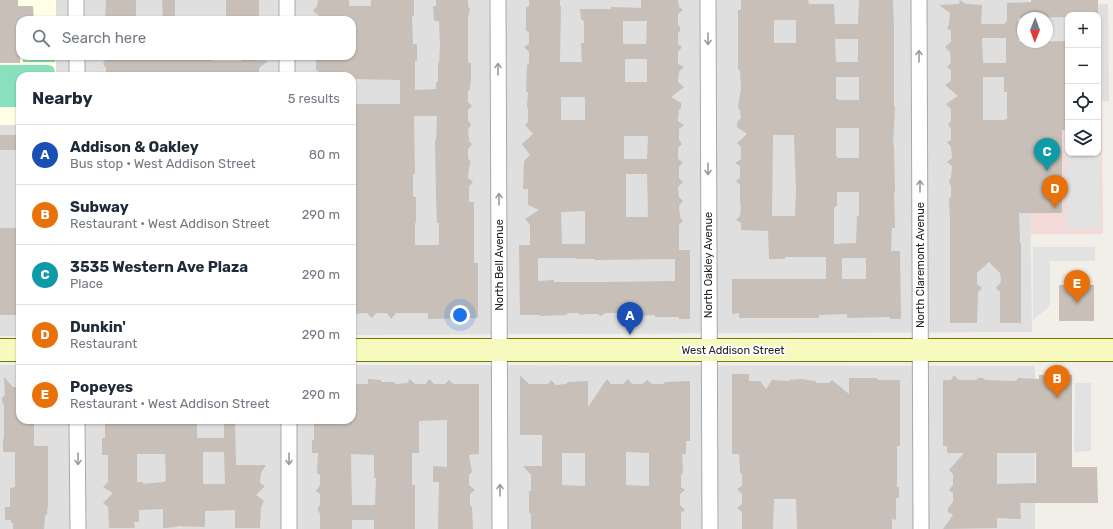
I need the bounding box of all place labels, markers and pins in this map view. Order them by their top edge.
pin: C [1034,138,1060,171]
pin: D [1042,175,1068,208]
pin: E [1064,270,1090,303]
pin: A [617,302,643,335]
pin: B [1044,365,1070,398]

